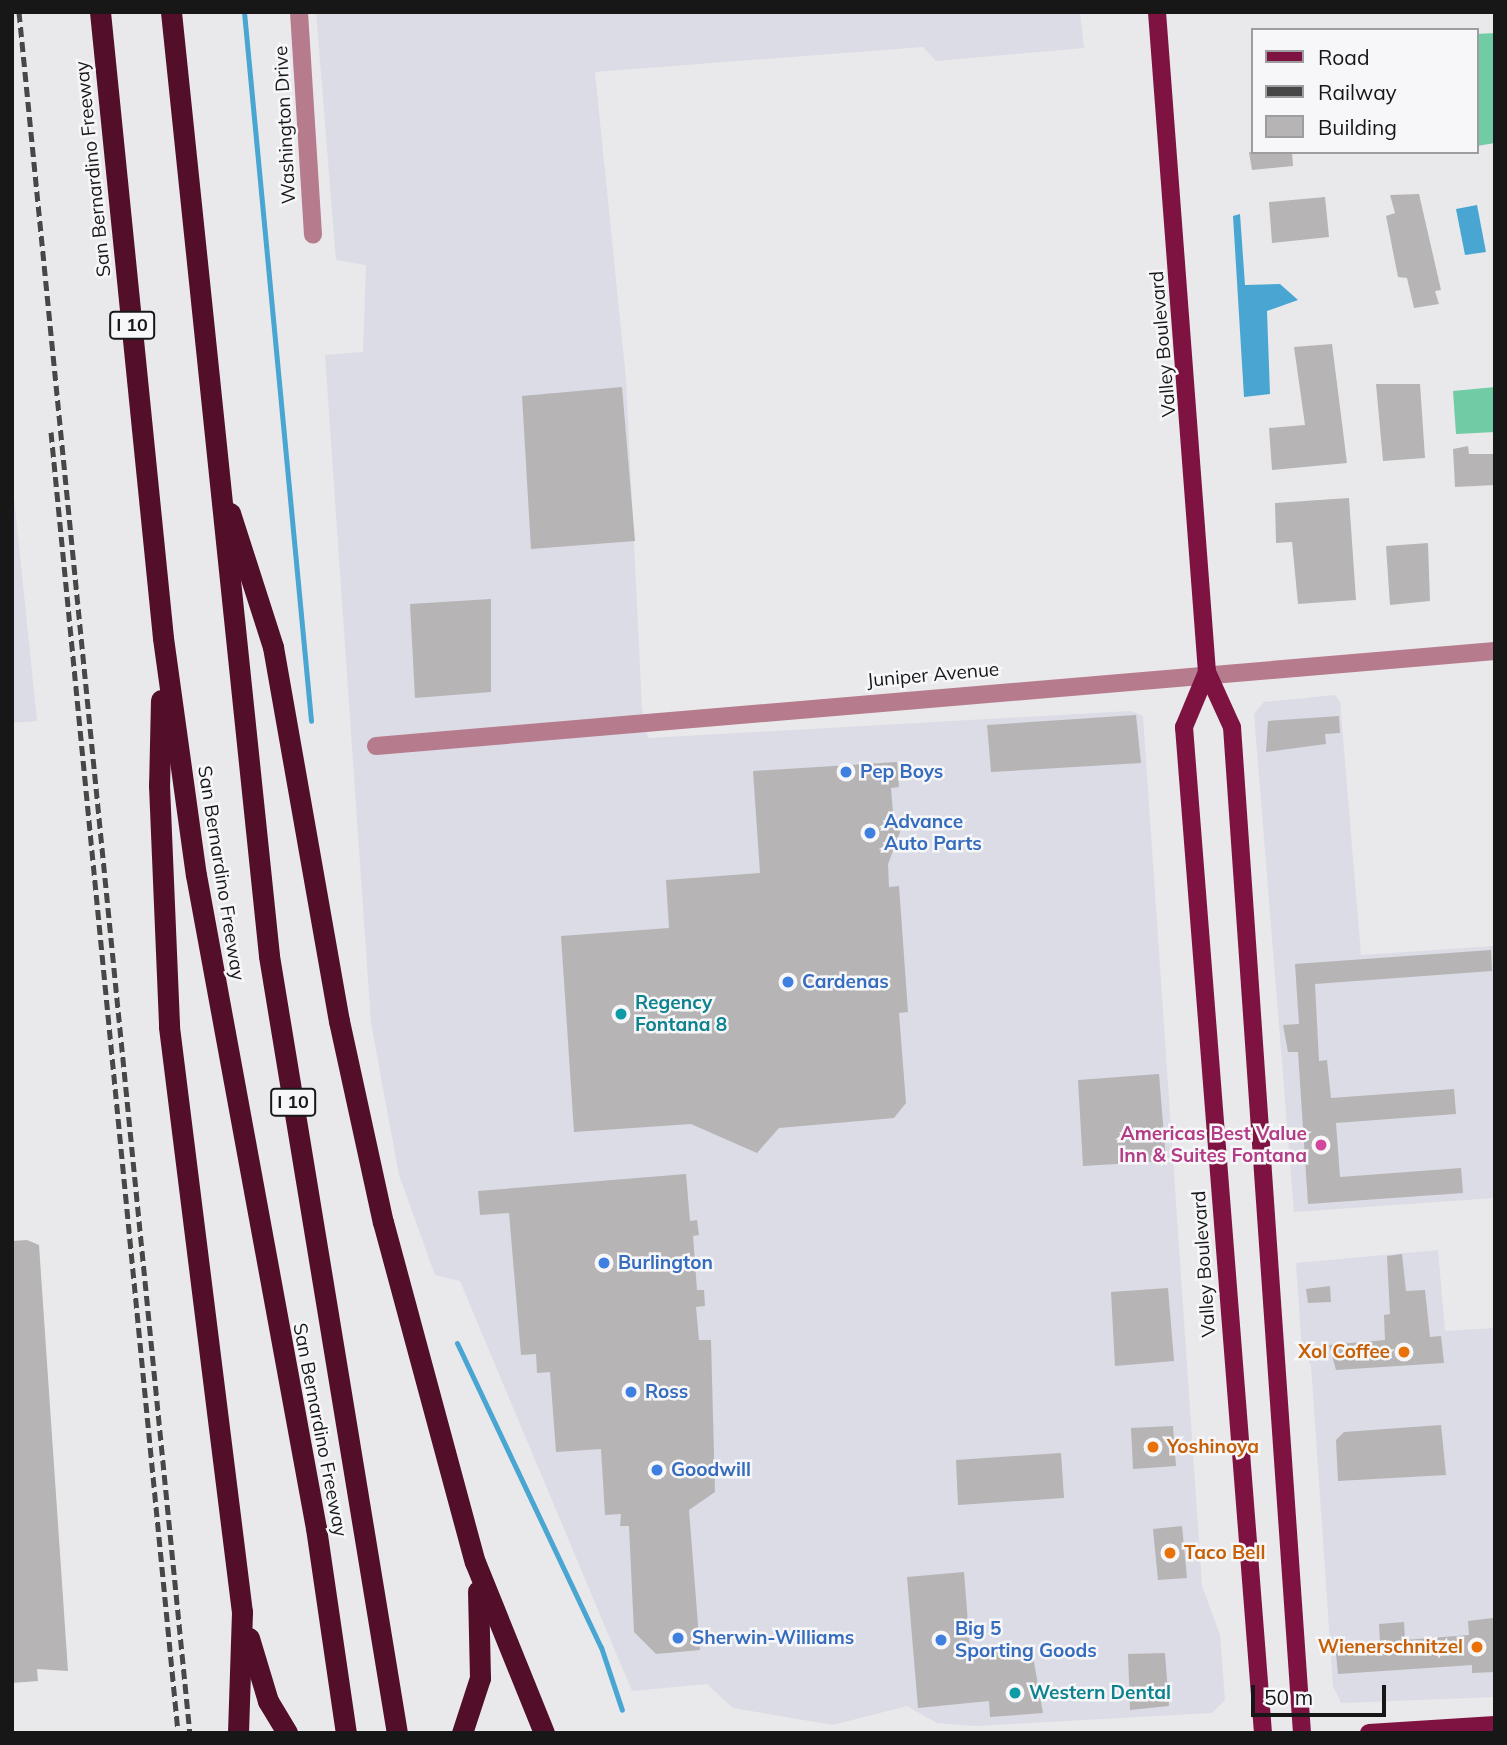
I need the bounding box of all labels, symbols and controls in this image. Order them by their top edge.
legend [1252,28,1479,154]
text: Road [1318,44,1369,70]
street label: Washington Drive [269,45,301,205]
street label: San Bernardino Freeway [70,60,116,278]
text: Railway [1318,79,1397,105]
text: Building [1318,114,1397,140]
street label: Valley Boulevard [1145,270,1181,418]
road number: I 10 [108,310,156,340]
street label: Juniper Avenue [866,658,1000,692]
place label: Pep Boys [860,761,943,783]
street label: San Bernardino Freeway [193,764,249,982]
marker: Pep Boys [838,764,854,780]
place label: Advance Auto Parts [884,811,982,855]
marker: Advance Auto Parts [862,825,878,841]
place label: Cardenas [802,971,889,993]
marker: Cardenas [780,974,796,990]
place label: Regency Fontana 8 [635,992,727,1036]
marker: Regency Fontana 8 [613,1006,629,1022]
road number: I 10 [268,1087,318,1116]
place label: Americas Best Value Inn & Suites Fontana [1119,1123,1307,1167]
marker: Americas Best Value Inn & Suites Fontana [1313,1137,1329,1153]
street label: Valley Boulevard [1188,1190,1220,1338]
place label: Burlington [618,1252,713,1274]
marker: Burlington [596,1255,612,1271]
street label: San Bernardino Freeway [288,1321,352,1539]
place label: Xol Coffee [1298,1341,1390,1363]
marker: Xol Coffee [1396,1344,1412,1360]
place label: Ross [645,1381,688,1403]
marker: Ross [623,1384,639,1400]
place label: Yoshinoya [1167,1436,1259,1458]
marker: Yoshinoya [1145,1439,1161,1455]
place label: Goodwill [671,1459,751,1481]
marker: Goodwill [649,1462,665,1478]
place label: Taco Bell [1184,1542,1265,1564]
marker: Taco Bell [1162,1545,1178,1561]
place label: Big 5 Sporting Goods [955,1618,1097,1662]
place label: Sherwin-Williams [692,1627,854,1649]
marker: Sherwin-Williams [670,1630,686,1646]
marker: Big 5 Sporting Goods [933,1632,949,1648]
place label: Wienerschnitzel [1318,1636,1463,1658]
marker: Wienerschnitzel [1469,1639,1485,1655]
scale bar [1255,1672,1390,1716]
place label: Western Dental [1029,1682,1171,1704]
text: 50 m [1264,1684,1313,1710]
marker: Western Dental [1007,1685,1023,1701]

